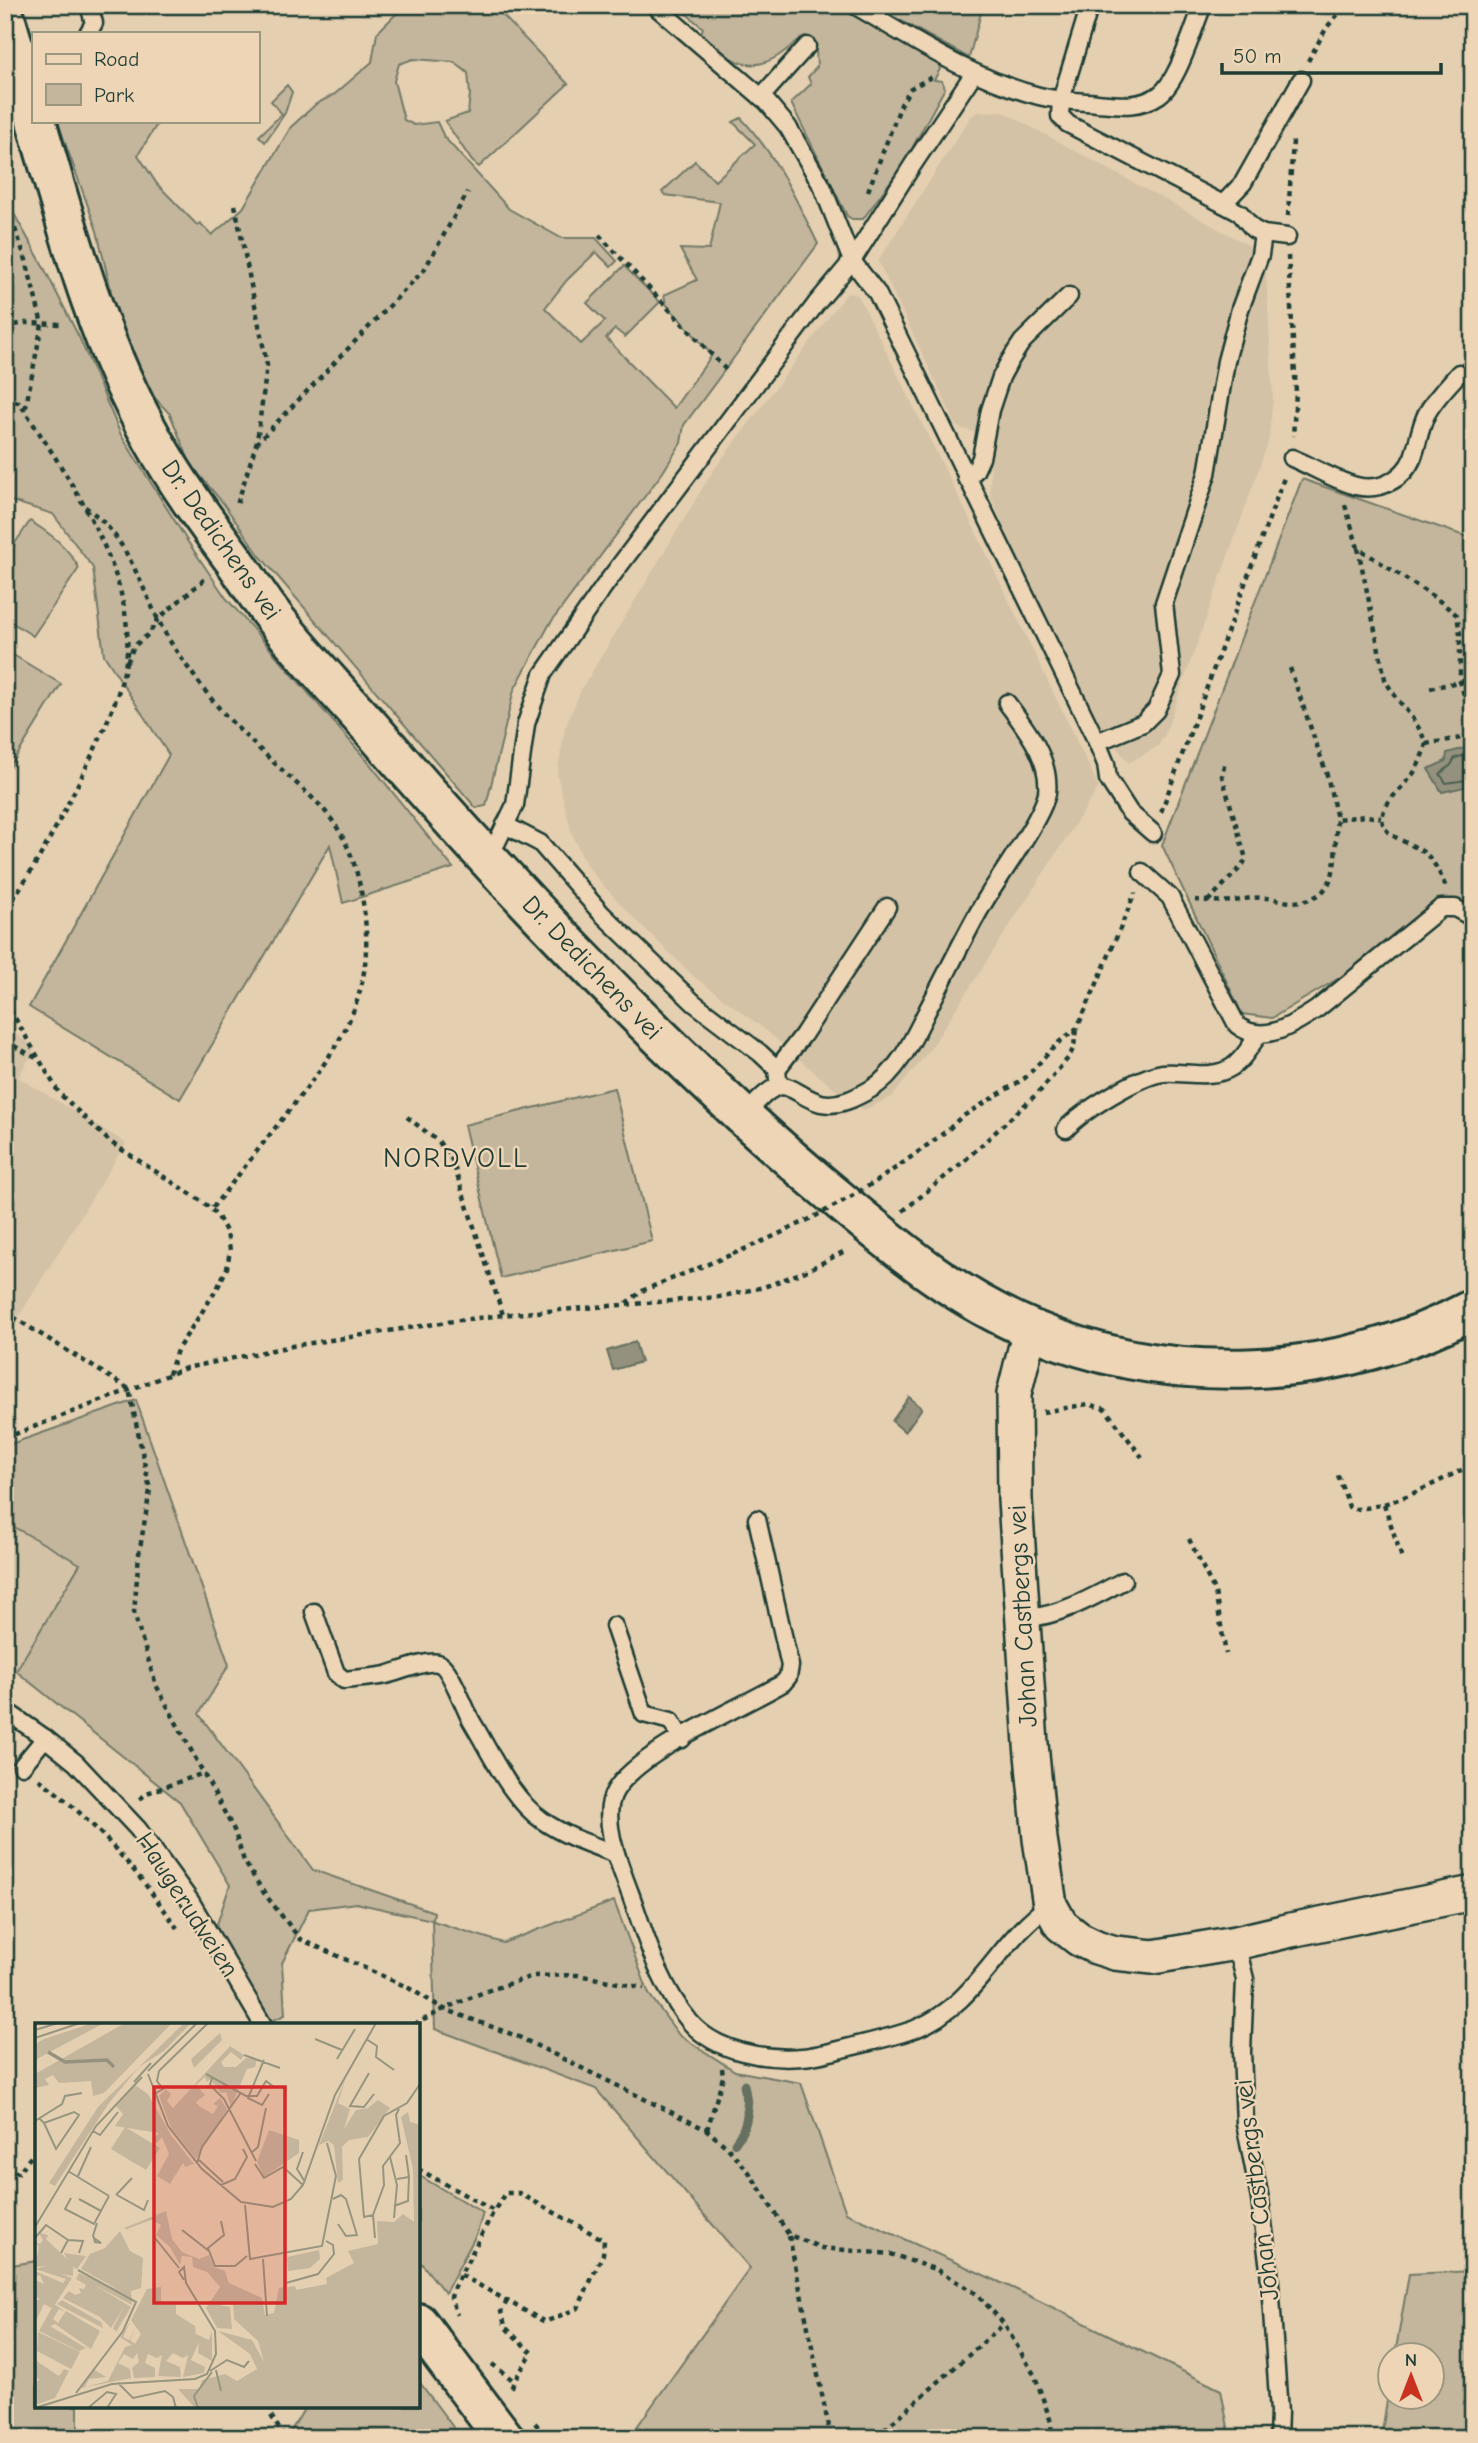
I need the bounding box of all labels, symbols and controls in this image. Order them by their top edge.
legend [32,32,259,122]
scale bar [1222,32,1441,76]
text: 50 m [1233,44,1282,68]
text: Road [94,47,139,71]
text: Park [94,83,134,107]
street label: Dr. Dedichens vei [155,454,287,626]
street label: Dr. Dedichens vei [516,890,668,1046]
district label: NORDVOLL [383,1142,529,1174]
street label: Johan Castbergs vei [1002,1504,1044,1728]
street label: Haugerudveien [129,1827,245,1983]
inset map [35,2023,420,2408]
street label: Johan Castbergs vei [1229,2078,1285,2302]
north arrow [1376,2342,1446,2412]
text: N [1405,2349,1417,2371]

